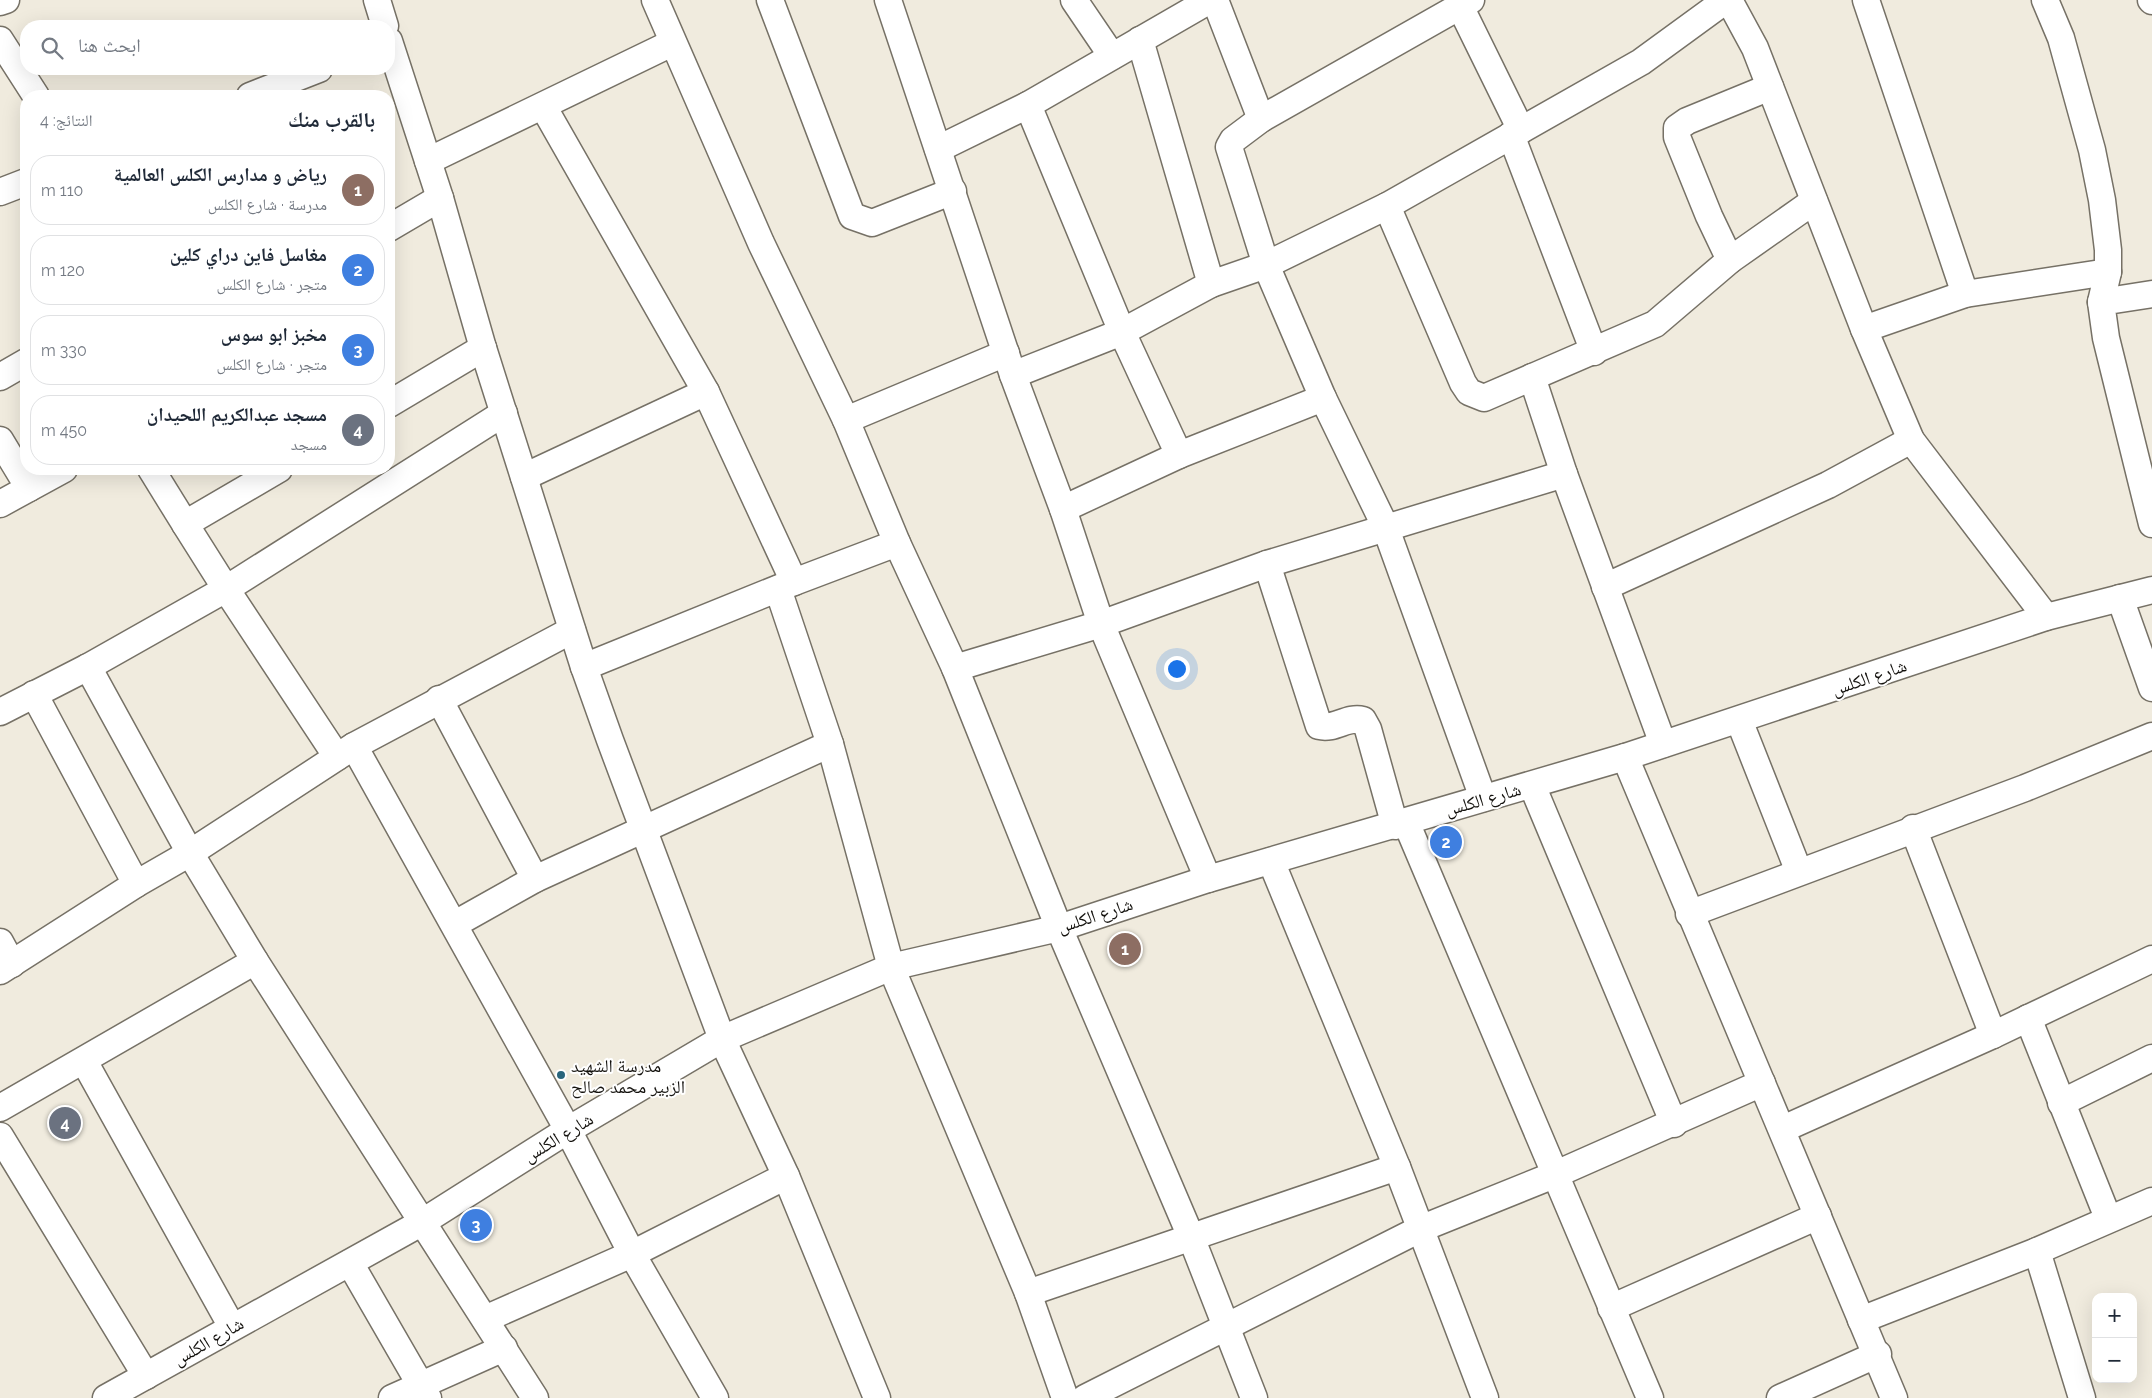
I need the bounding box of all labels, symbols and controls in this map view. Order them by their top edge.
search box [20,20,395,75]
icon: search [38,34,66,62]
text: ابحث هنا [78,34,141,56]
text: بالقرب منك [288,107,375,132]
text: النتائج: 4 [40,111,93,130]
text: رياض و مدارس الكلس العالمية [114,163,327,185]
text: 110 m [41,181,83,200]
text: 1 [354,181,362,200]
text: مدرسة · شارع الكلس [208,195,327,214]
text: مغاسل فاين دراي كلين [170,243,327,265]
text: 120 m [41,261,85,280]
text: 2 [353,261,363,280]
text: متجر · شارع الكلس [216,275,327,294]
text: مخبز ابو سوس [221,323,327,345]
text: 330 m [41,341,87,360]
text: 3 [354,341,362,360]
text: متجر · شارع الكلس [216,355,327,374]
text: مسجد عبدالكريم اللحيدان [147,403,327,425]
text: 450 m [41,421,87,440]
text: 4 [353,421,363,440]
text: مسجد [291,435,327,454]
street label: شارع الكلس [1829,654,1910,701]
your location [1164,656,1190,682]
street label: شارع الكلس [1443,778,1524,821]
pin: 2 [1430,823,1462,861]
street label: شارع الكلس [1055,893,1136,938]
pin: 1 [1109,930,1141,968]
place label: مدرسة الشهيد الزبير محمد صالح [571,1055,685,1099]
marker: مدرسة الشهيد الزبير محمد صالح [555,1069,567,1081]
pin: 4 [49,1104,81,1142]
street label: شارع الكلس [519,1108,597,1167]
pin: 3 [460,1206,492,1244]
map controls [2092,1293,2137,1383]
button: + [2092,1293,2137,1338]
street label: شارع الكلس [169,1312,247,1370]
button: − [2092,1338,2137,1383]

